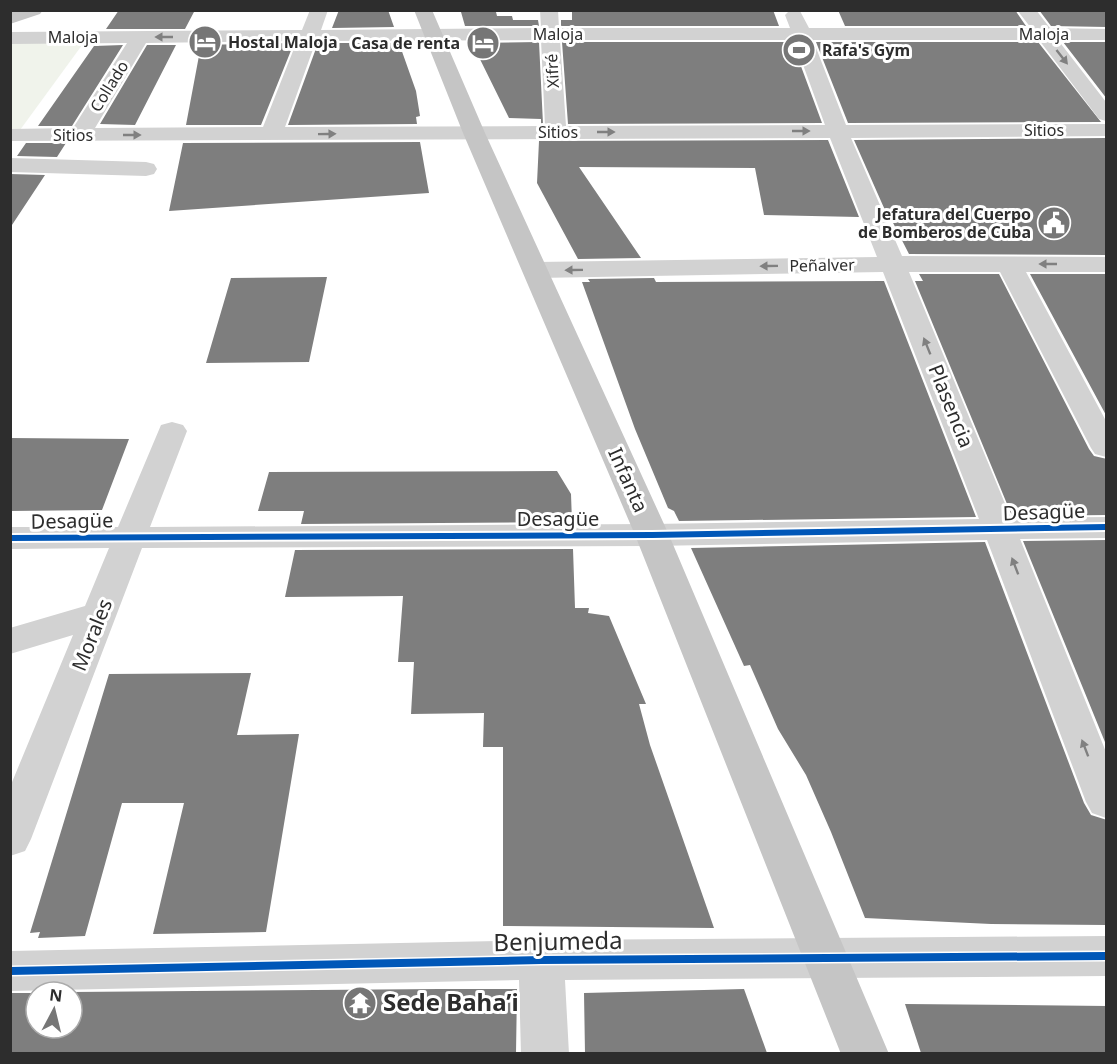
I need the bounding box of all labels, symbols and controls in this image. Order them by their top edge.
street label: Maloja [533,23,583,45]
street label: Maloja [1019,23,1069,45]
hotel icon: Hostal Maloja [187,24,223,60]
hotel icon: Casa de renta [465,25,501,61]
street label: Maloja [48,26,98,48]
place label: Hostal Maloja [228,31,338,53]
one-way arrow [155,32,174,42]
place label: Casa de renta [351,32,460,54]
sports icon: Rafa's Gym [781,32,817,68]
place label: Rafa's Gym [822,39,910,61]
one-way arrow [1055,49,1068,65]
street label: Xifré [540,53,564,89]
street label: Collado [85,56,133,116]
street label: Sitios [1024,119,1064,141]
street label: Sitios [538,121,578,143]
street label: Sitios [53,124,93,146]
one-way arrow [791,126,810,136]
one-way arrow [596,127,615,137]
one-way arrow [317,129,336,139]
one-way arrow [122,130,141,140]
place label: Jefatura del Cuerpo de Bomberos de Cuba [858,203,1031,243]
public building icon: Jefatura del Cuerpo de Bomberos de Cuba [1036,205,1072,241]
street label: Peñalver [789,253,855,277]
one-way arrow [1039,259,1058,269]
one-way arrow [760,261,779,271]
one-way arrow [565,265,584,274]
one-way arrow [922,337,932,355]
street label: Plasencia [923,360,980,452]
street label: Infanta [602,443,655,516]
street label: Desagüe [1002,497,1086,526]
street label: Desagüe [517,505,599,532]
street label: Desagüe [30,506,114,535]
one-way arrow [1010,557,1019,575]
street label: Morales [65,595,118,675]
one-way arrow [1080,739,1090,757]
street label: Benjumeda [493,923,623,958]
north arrow [24,980,84,1040]
text: N [48,983,64,1007]
temple icon: Sede Baha’i [342,985,378,1021]
place label: Sede Baha’i [383,985,519,1018]

